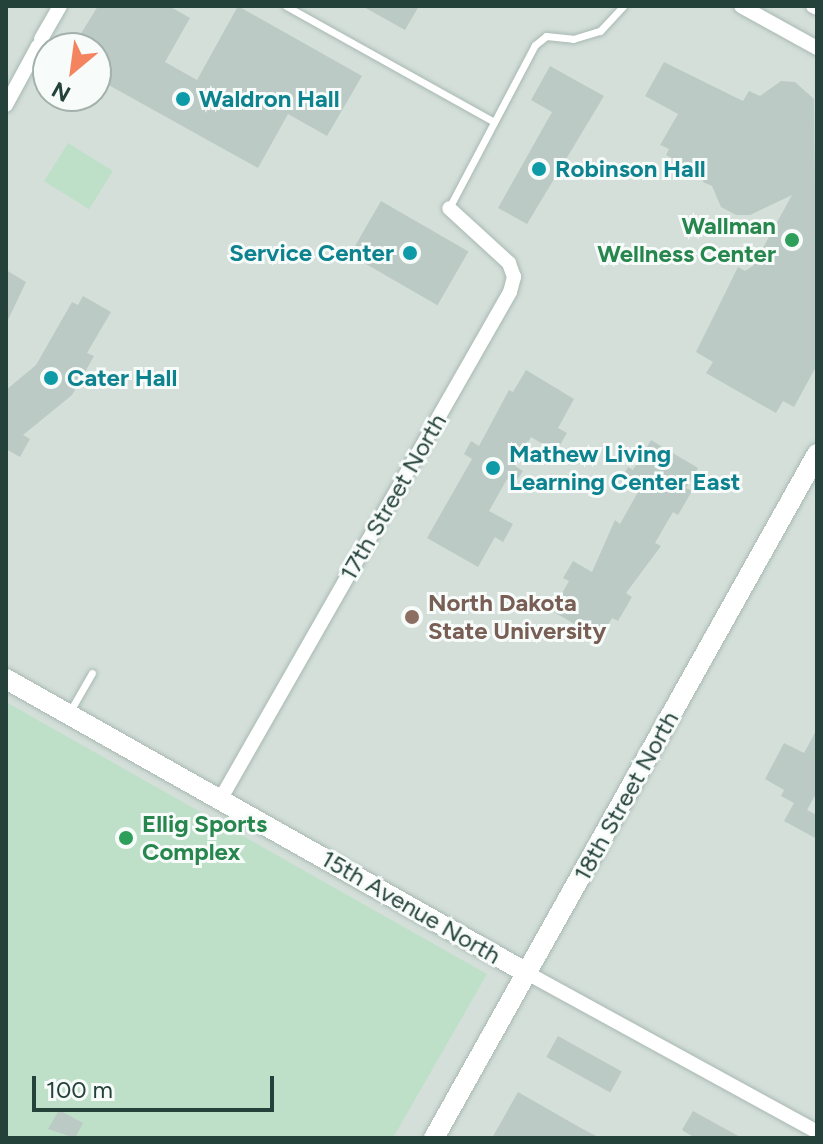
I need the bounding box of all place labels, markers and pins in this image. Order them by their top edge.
place label: Waldron Hall [199,85,340,113]
marker: Waldron Hall [174,90,192,108]
place label: Robinson Hall [555,155,706,183]
marker: Robinson Hall [530,160,548,178]
place label: Wallman Wellness Center [597,212,776,268]
marker: Wallman Wellness Center [783,231,801,249]
place label: Service Center [229,239,394,267]
marker: Service Center [401,244,419,262]
place label: Cater Hall [67,364,177,392]
marker: Cater Hall [42,369,60,387]
place label: Mathew Living Learning Center East [509,440,740,496]
marker: Mathew Living Learning Center East [484,459,502,477]
place label: North Dakota State University [428,589,606,645]
marker: North Dakota State University [403,608,421,626]
place label: Ellig Sports Complex [142,810,267,866]
marker: Ellig Sports Complex [117,829,135,847]

